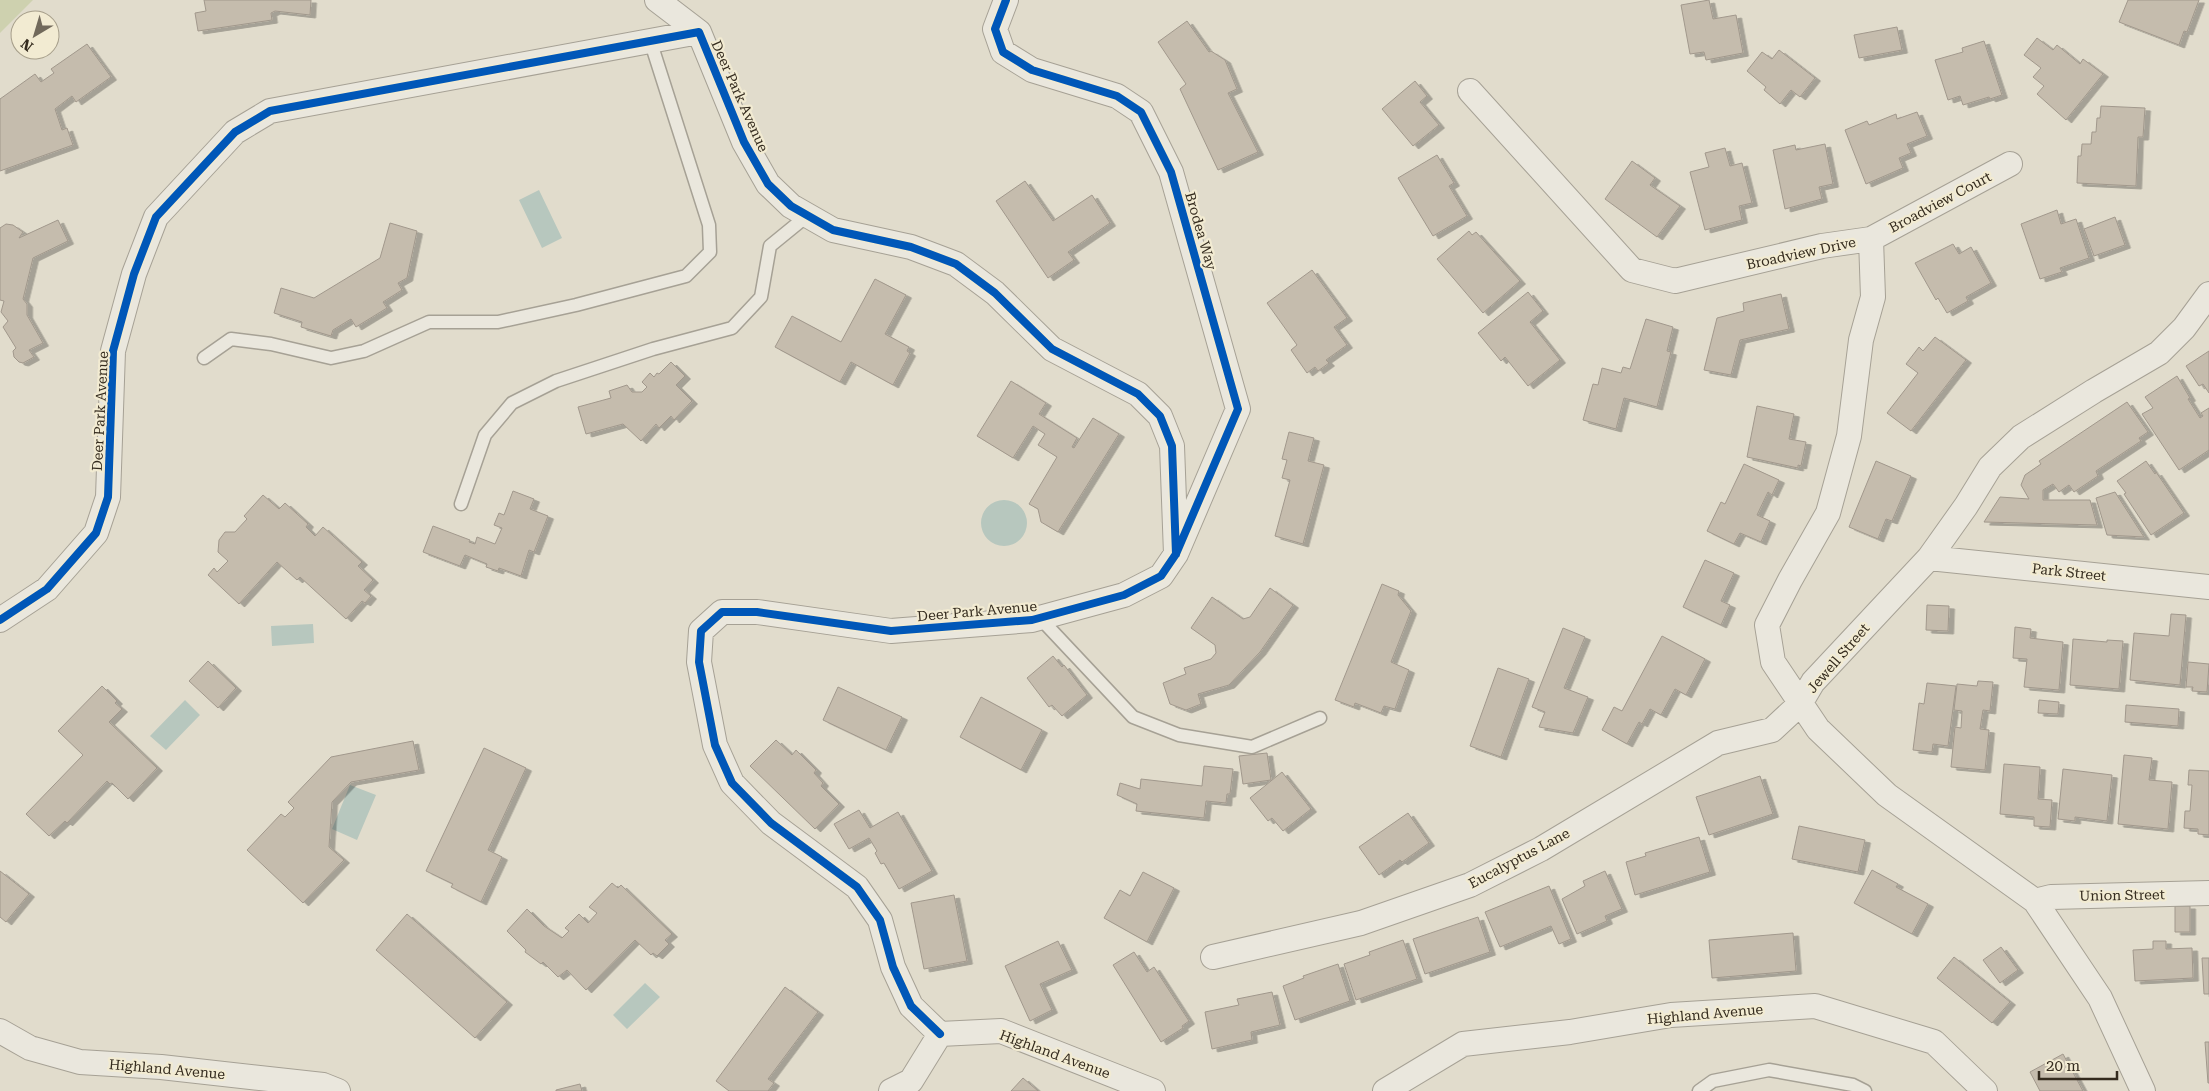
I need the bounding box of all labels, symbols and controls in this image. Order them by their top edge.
north arrow [10,10,60,60]
text: N [18,35,36,55]
street label: Deer Park Avenue [708,38,772,154]
street label: Broadview Court [1886,168,1994,236]
street label: Brodea Way [1182,190,1220,273]
street label: Broadview Drive [1745,234,1858,272]
street label: Deer Park Avenue [89,350,111,471]
street label: Park Street [2031,560,2107,584]
street label: Deer Park Avenue [916,598,1038,624]
street label: Jewell Street [1804,620,1872,696]
street label: Eucalyptus Lane [1466,824,1573,891]
street label: Union Street [2079,886,2165,904]
street label: Highland Avenue [1646,1001,1764,1027]
street label: Highland Avenue [997,1027,1113,1082]
scale bar [2039,1048,2116,1080]
street label: Highland Avenue [108,1056,226,1082]
text: 20 m [2046,1057,2081,1075]

